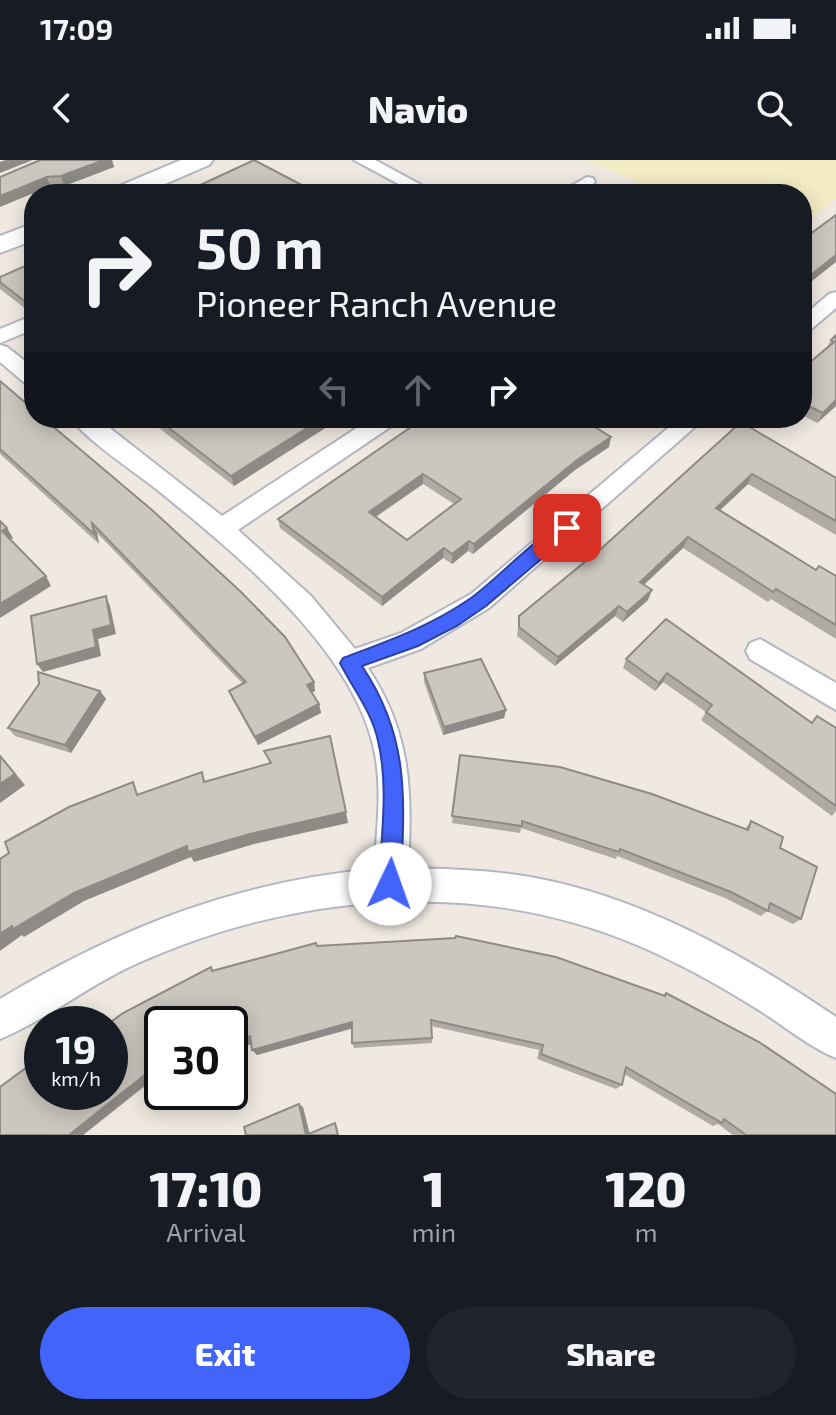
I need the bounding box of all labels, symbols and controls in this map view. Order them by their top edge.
text: 17:09 [40,10,113,46]
icon: back [40,86,84,130]
icon: search [752,86,796,130]
text: Navio [368,87,468,130]
text: 50 m [196,213,324,280]
icon: right [64,216,168,320]
text: Pioneer Ranch Avenue [196,281,557,324]
icon: left [312,368,356,412]
icon: ahead [396,368,440,412]
icon: right [480,368,524,412]
pin [533,494,601,562]
icon: arrive [545,506,589,550]
position arrow [348,842,432,926]
speed limit sign: 30 [144,1006,248,1110]
text: 19 [56,1024,96,1072]
text: km/h [51,1066,101,1090]
text: 17:10 [149,1159,262,1217]
text: 1 [423,1159,445,1217]
text: 120 [606,1159,687,1217]
text: Arrival [166,1216,245,1247]
text: min [412,1216,456,1247]
text: m [635,1216,657,1247]
button: Exit [40,1307,410,1399]
button: Share [426,1307,796,1399]

